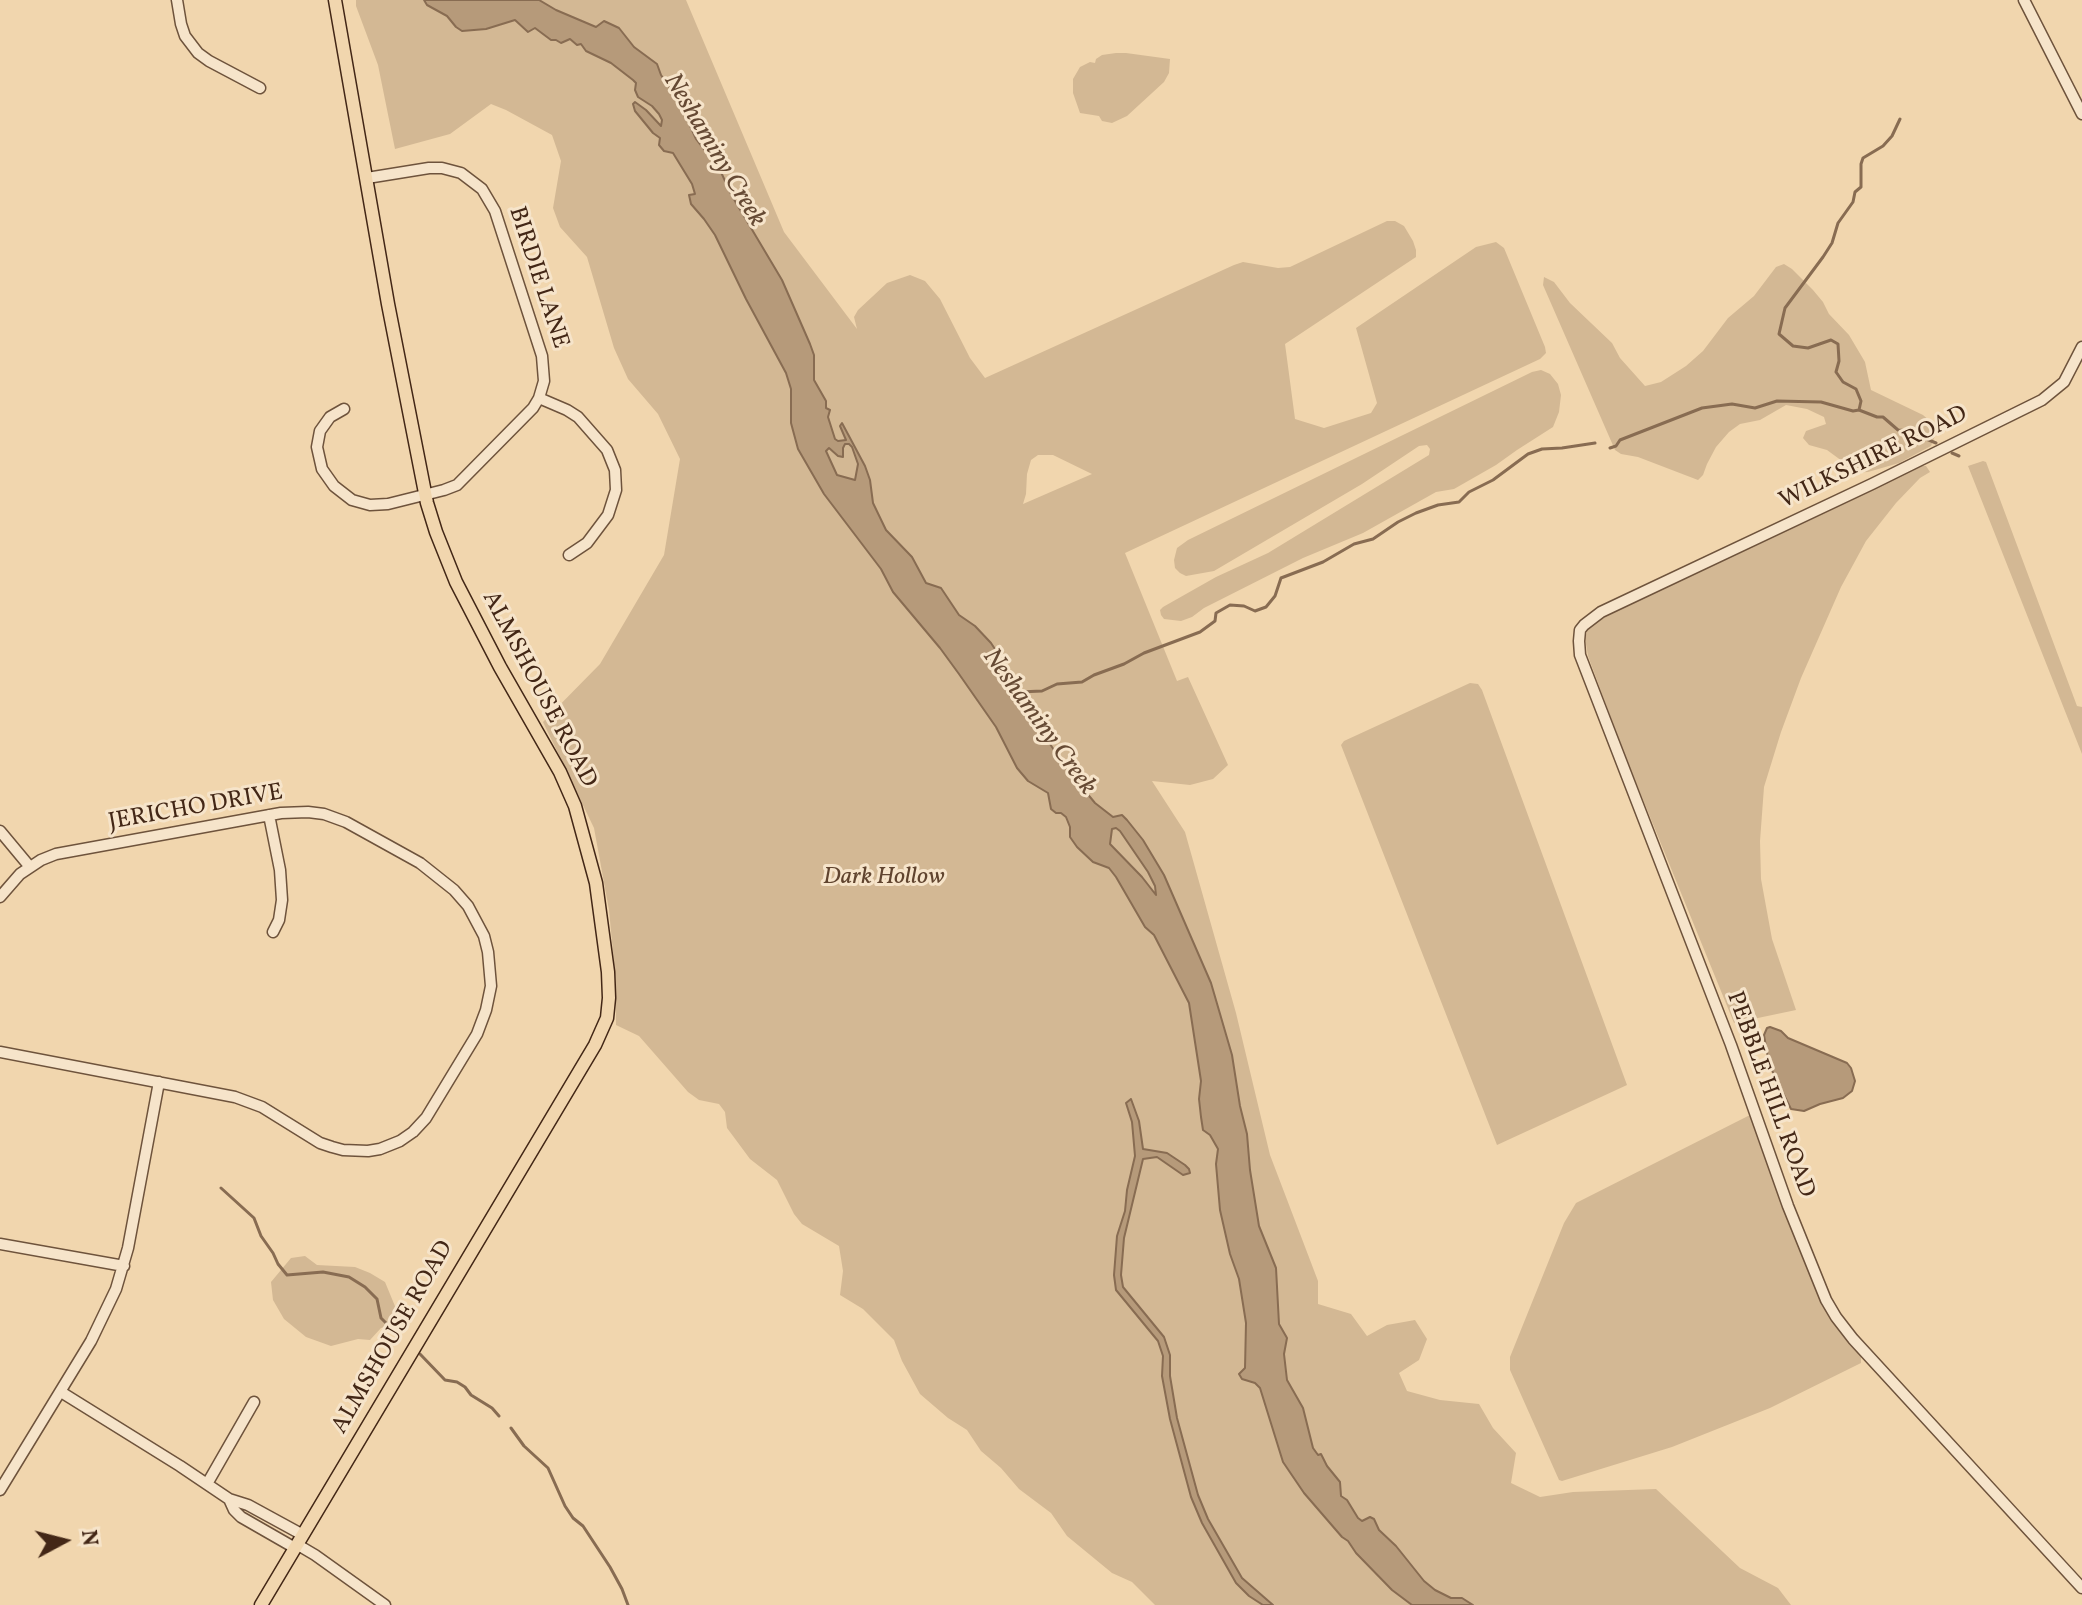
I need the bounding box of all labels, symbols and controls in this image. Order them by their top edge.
water label: Neshaminy Creek [655,68,771,234]
street label: BIRDIE LANE [500,203,574,353]
street label: WILKSHIRE ROAD [1775,401,1973,517]
street label: ALMSHOUSE ROAD [474,587,602,793]
water label: Neshaminy Creek [974,644,1102,802]
street label: JERICHO DRIVE [107,779,285,839]
park label: Dark Hollow [823,865,945,893]
street label: PEBBLE HILL ROAD [1718,988,1820,1202]
street label: ALMSHOUSE ROAD [327,1236,461,1440]
north arrow [24,1501,104,1581]
text: N [72,1528,105,1548]

